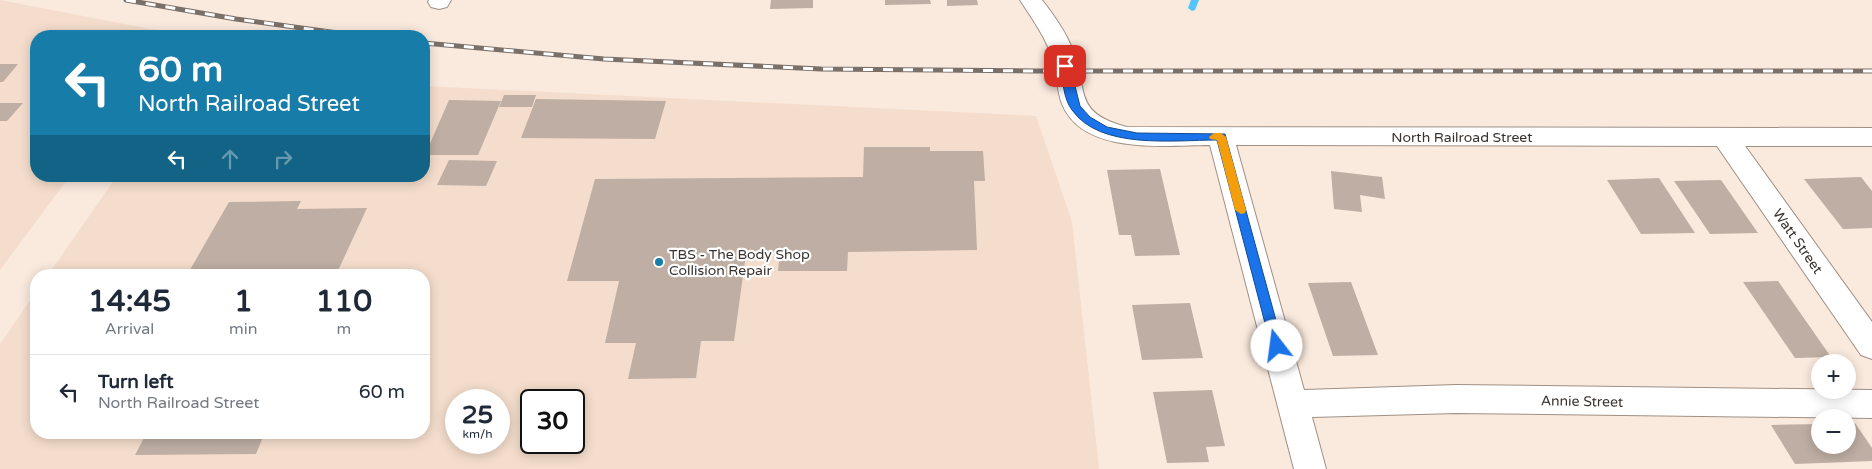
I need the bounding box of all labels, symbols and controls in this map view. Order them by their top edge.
pin [1044,45,1086,87]
text: 60 m [138,49,223,91]
icon: left [55,50,120,115]
icon: arrive [1051,52,1079,80]
text: North Railroad Street [138,91,360,117]
street label: North Railroad Street [1391,129,1533,146]
icon: left [163,145,191,173]
icon: ahead [216,145,244,173]
icon: right [269,145,297,173]
street label: Watt Street [1769,205,1827,278]
place label: TBS - The Body Shop Collision Repair [669,246,810,279]
marker: TBS - The Body Shop Collision Repair [653,256,665,268]
text: 14:45 [88,283,171,320]
text: 1 [234,283,253,320]
text: 110 [316,283,372,320]
text: Arrival [105,319,154,339]
text: min [229,319,258,339]
text: m [336,319,351,339]
position arrow [1250,319,1302,371]
map controls [1811,354,1856,454]
button: + [1811,354,1856,399]
text: Turn left [98,371,174,393]
icon: left [55,378,83,406]
text: 60 m [359,381,405,403]
speed limit sign: 30 [520,389,585,454]
street label: Annie Street [1541,392,1624,411]
text: North Railroad Street [98,393,259,413]
text: 25 [462,400,493,430]
button: − [1811,409,1856,454]
text: km/h [462,427,493,441]

